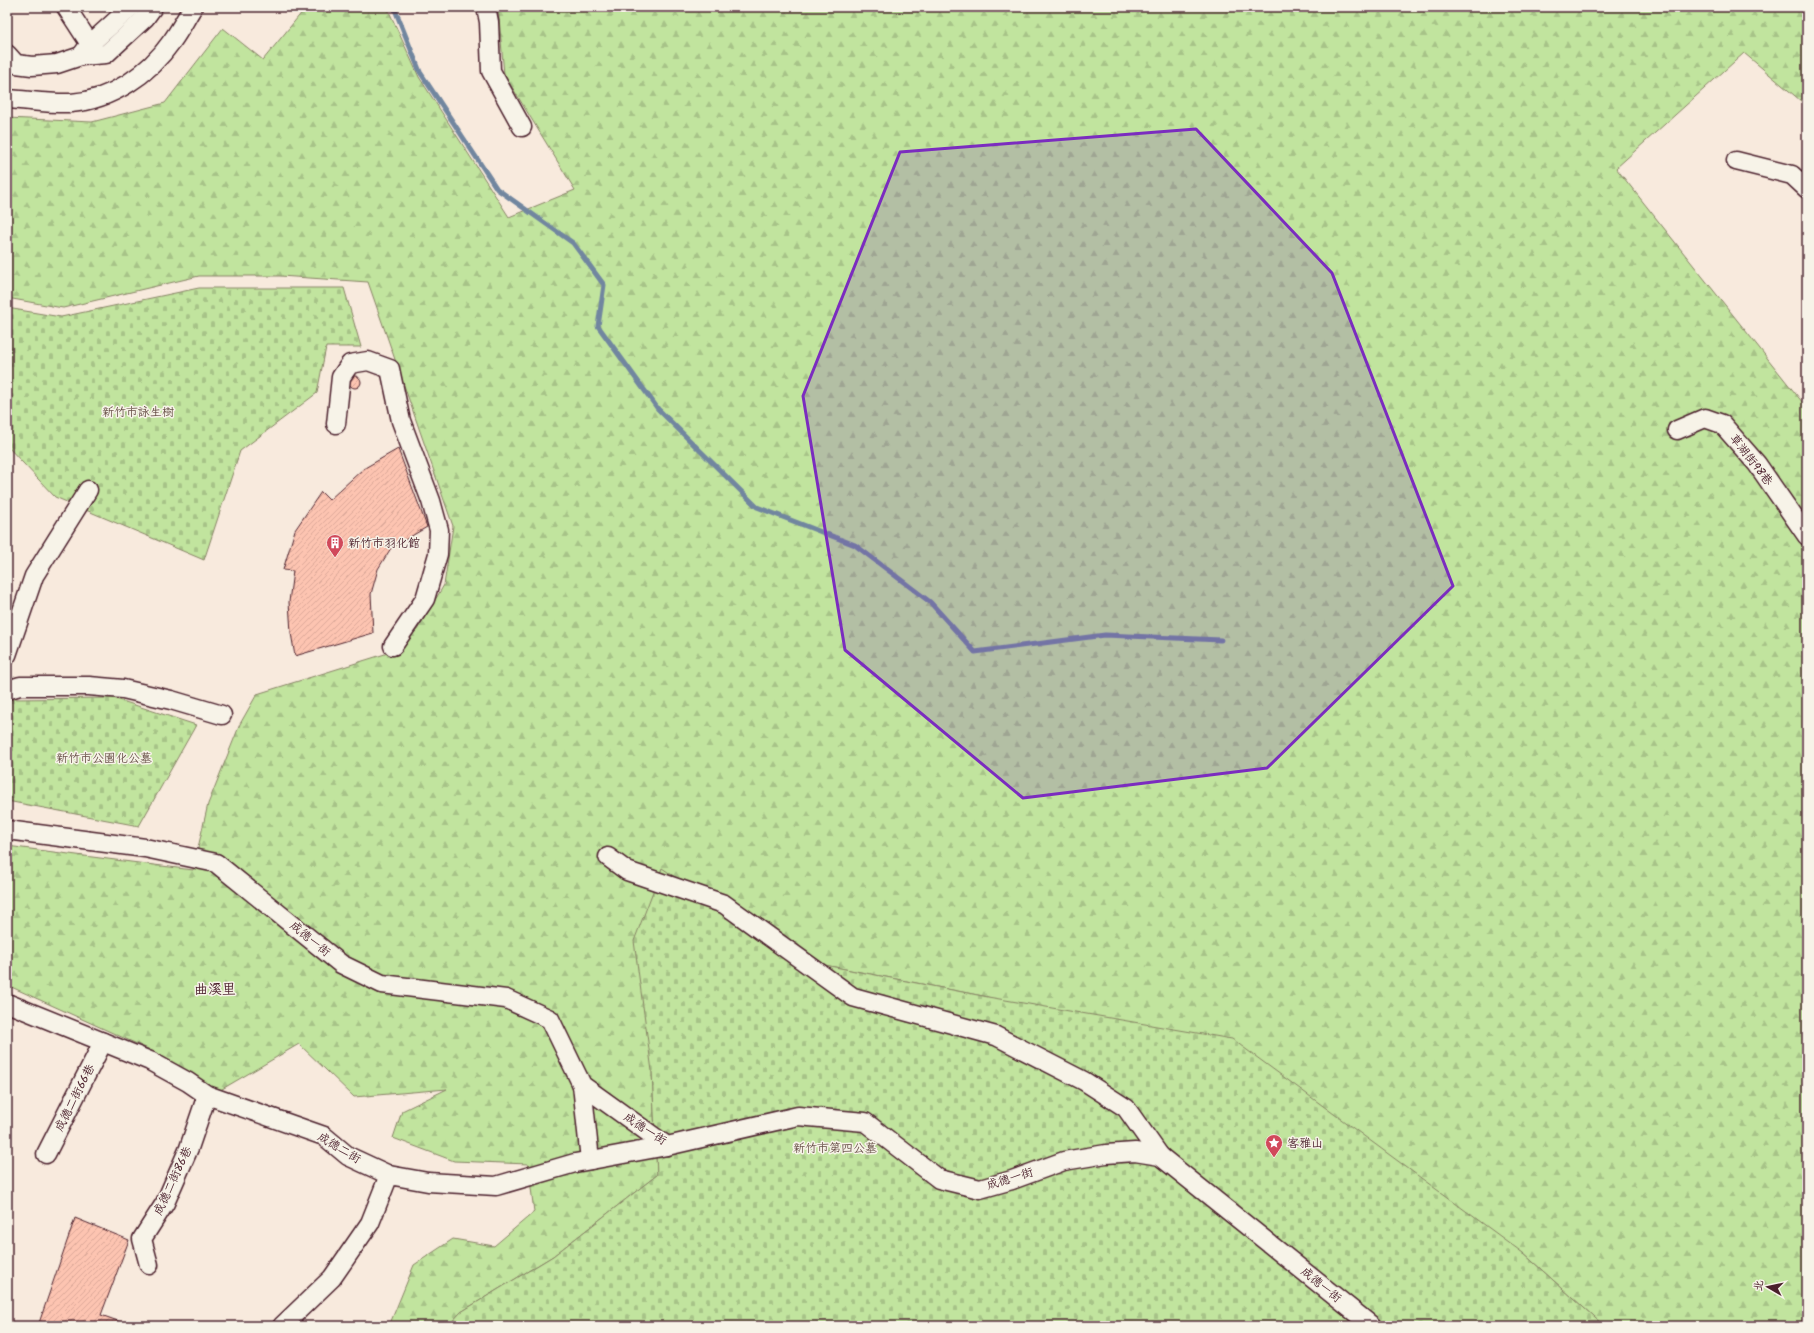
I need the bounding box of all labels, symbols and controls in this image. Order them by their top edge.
park label: 新竹市詠生樹 [102,403,174,422]
street label: 草湖街98巷 [1725,430,1777,490]
building icon: 新竹市羽化館 [325,533,345,558]
place label: 新竹市羽化館 [348,534,420,553]
park label: 新竹市公園化公墓 [56,749,152,768]
street label: 成德一街 [285,917,335,961]
district label: 曲溪里 [194,979,236,1001]
street label: 成德二街66巷 [50,1061,100,1135]
street label: 成德一街 [620,1108,670,1150]
street label: 成德二街 [314,1127,364,1169]
place icon: 客雅山 [1264,1133,1284,1158]
place label: 客雅山 [1287,1134,1323,1153]
park label: 新竹市第四公墓 [793,1139,877,1158]
street label: 成德二街86巷 [149,1143,197,1219]
street label: 成德一街 [984,1163,1036,1195]
street label: 成德一街 [1296,1263,1346,1307]
north arrow [1748,1267,1788,1307]
text: 北 [1749,1279,1769,1292]

